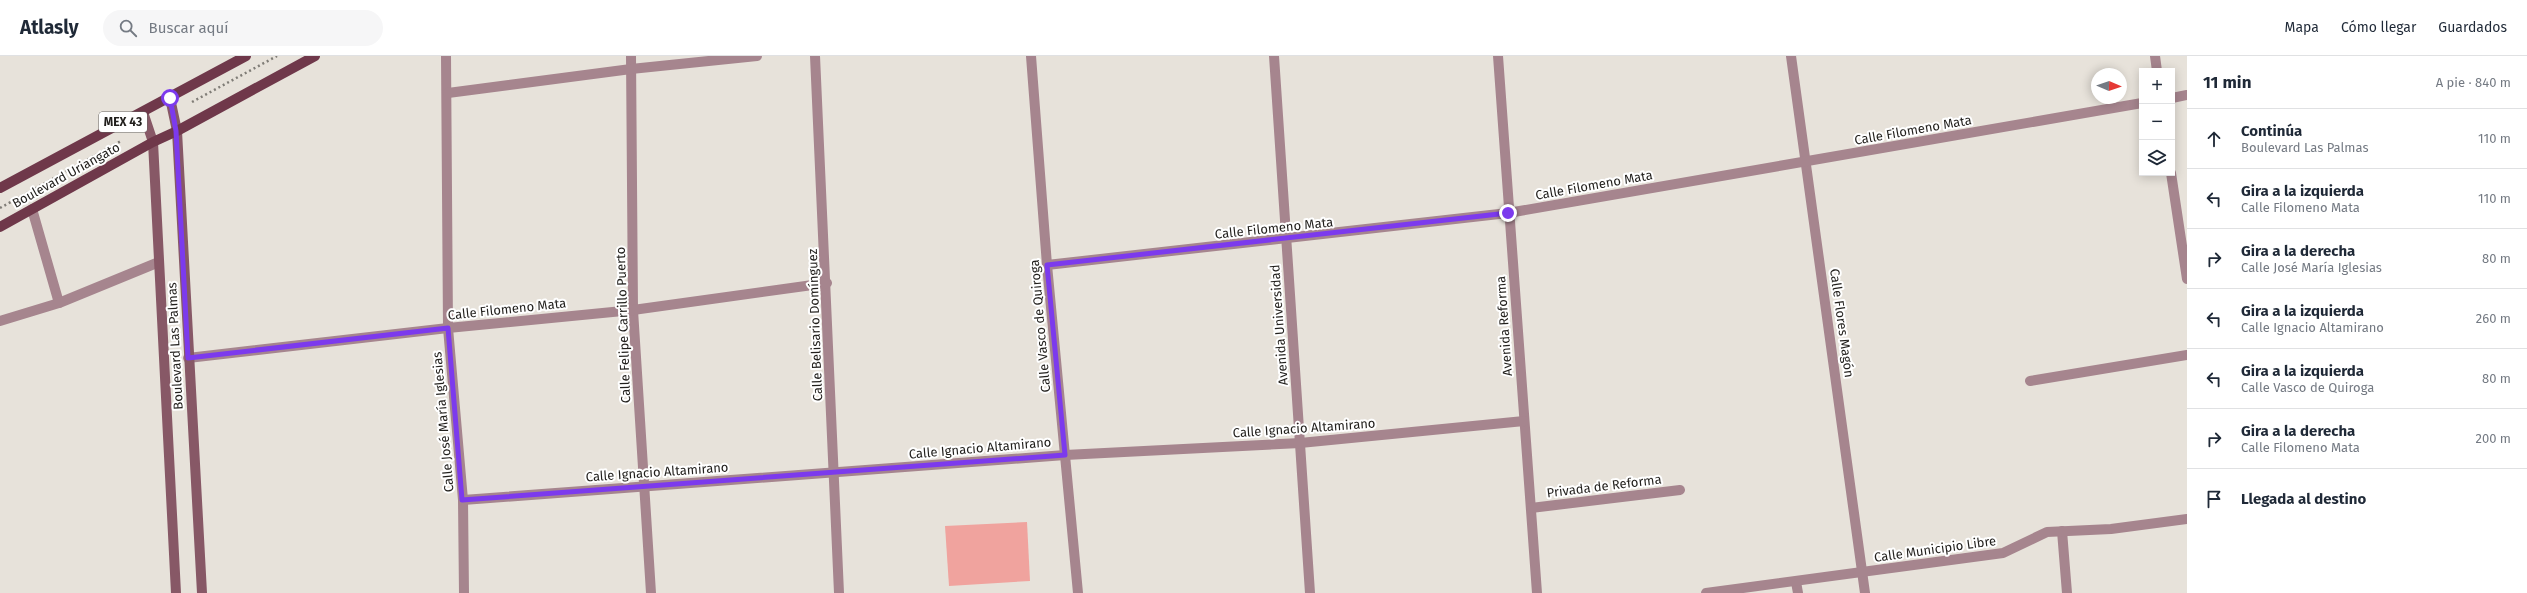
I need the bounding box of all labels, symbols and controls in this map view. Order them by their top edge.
search box [103,10,383,46]
text: Atlasly [20,16,79,39]
icon: search [117,17,139,39]
text: Buscar aquí [149,19,229,37]
text: Mapa [2285,19,2319,36]
text: Cómo llegar [2341,19,2416,36]
text: Guardados [2438,19,2507,36]
north arrow [2091,68,2127,104]
map controls [2139,68,2175,176]
button: + [2139,68,2175,104]
text: 11 min [2203,72,2251,93]
text: A pie · 840 m [2436,75,2511,90]
route start [161,89,179,107]
button: − [2139,104,2175,140]
road number: MEX 43 [99,112,147,132]
street label: Calle Filomeno Mata [1853,112,1973,148]
text: Continúa [2241,122,2302,140]
icon: ahead [2203,128,2225,150]
text: 110 m [2478,131,2511,146]
street label: Boulevard Uriangato [10,139,122,211]
button: layers [2139,140,2175,176]
text: Boulevard Las Palmas [2241,140,2369,155]
street label: Calle Filomeno Mata [1534,167,1654,203]
text: Gira a la izquierda [2241,182,2364,200]
icon: left [2203,188,2225,210]
text: 110 m [2478,191,2511,206]
text: Calle Filomeno Mata [2241,200,2360,215]
route end [1499,204,1517,222]
street label: Calle Filomeno Mata [1214,214,1334,242]
text: Gira a la derecha [2241,242,2355,260]
street label: Calle Felipe Carrillo Puerto [613,247,633,403]
street label: Calle Belisario Domínguez [805,248,825,402]
icon: right [2203,248,2225,270]
text: 80 m [2482,251,2511,266]
street label: Calle Vasco de Quiroga [1027,259,1053,393]
text: Calle José María Iglesias [2241,260,2382,275]
street label: Avenida Universidad [1267,264,1291,386]
street label: Calle Flores Magón [1827,268,1857,378]
street label: Avenida Reforma [1493,275,1515,377]
street label: Boulevard Las Palmas [164,282,186,410]
street label: Calle Filomeno Mata [447,295,567,323]
text: Gira a la izquierda [2241,302,2364,320]
icon: left [2203,308,2225,330]
text: 260 m [2476,311,2511,326]
text: Calle Ignacio Altamirano [2241,320,2384,335]
street label: Calle José María Iglesias [429,351,457,493]
text: Gira a la izquierda [2241,362,2364,380]
icon: left [2203,368,2225,390]
text: 80 m [2482,371,2511,386]
text: Calle Vasco de Quiroga [2241,380,2374,395]
street label: Calle Ignacio Altamirano [1232,416,1376,440]
text: Gira a la derecha [2241,422,2355,440]
icon: right [2203,428,2225,450]
text: 200 m [2475,431,2511,446]
street label: Calle Ignacio Altamirano [908,434,1052,462]
text: Calle Filomeno Mata [2241,440,2360,455]
street label: Calle Ignacio Altamirano [585,460,729,484]
street label: Privada de Reforma [1546,472,1662,500]
icon: arrive [2203,488,2225,510]
text: Llegada al destino [2241,490,2366,508]
street label: Calle Municipio Libre [1873,533,1997,565]

